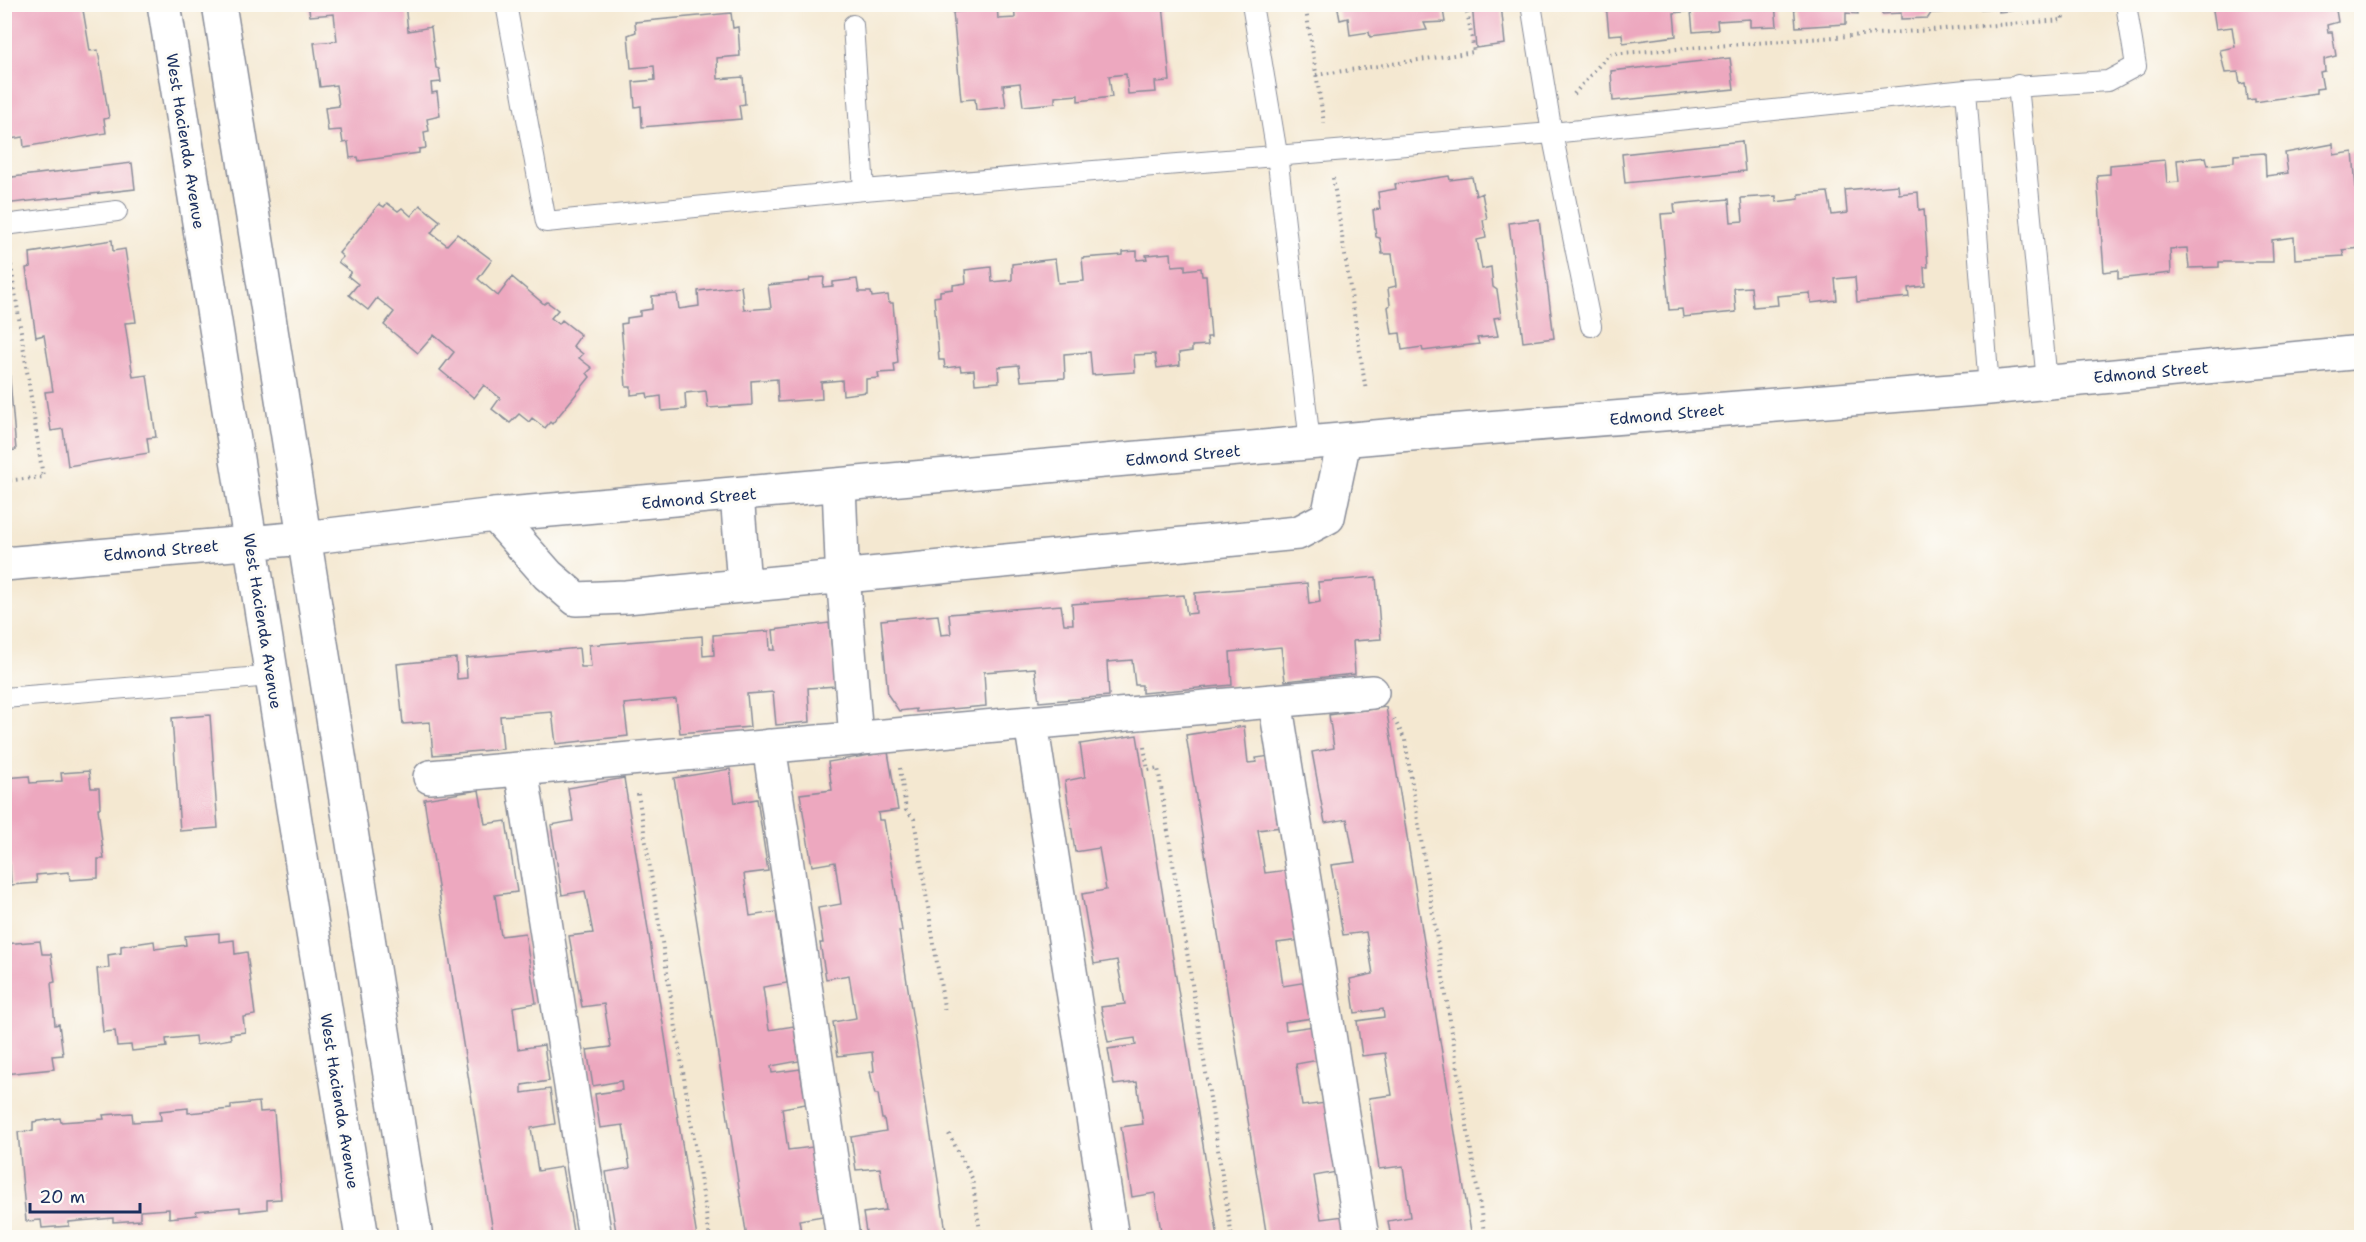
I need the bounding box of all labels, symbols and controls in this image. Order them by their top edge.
street label: West Hacienda Avenue [161,52,210,230]
street label: Edmond Street [2093,357,2209,388]
street label: Edmond Street [1609,399,1725,430]
street label: Edmond Street [1125,440,1241,471]
street label: Edmond Street [641,483,757,514]
street label: West Hacienda Avenue [238,532,287,710]
street label: Edmond Street [103,535,219,566]
street label: West Hacienda Avenue [315,1012,364,1190]
scale bar [30,1176,140,1214]
text: 20 m [39,1185,85,1209]

